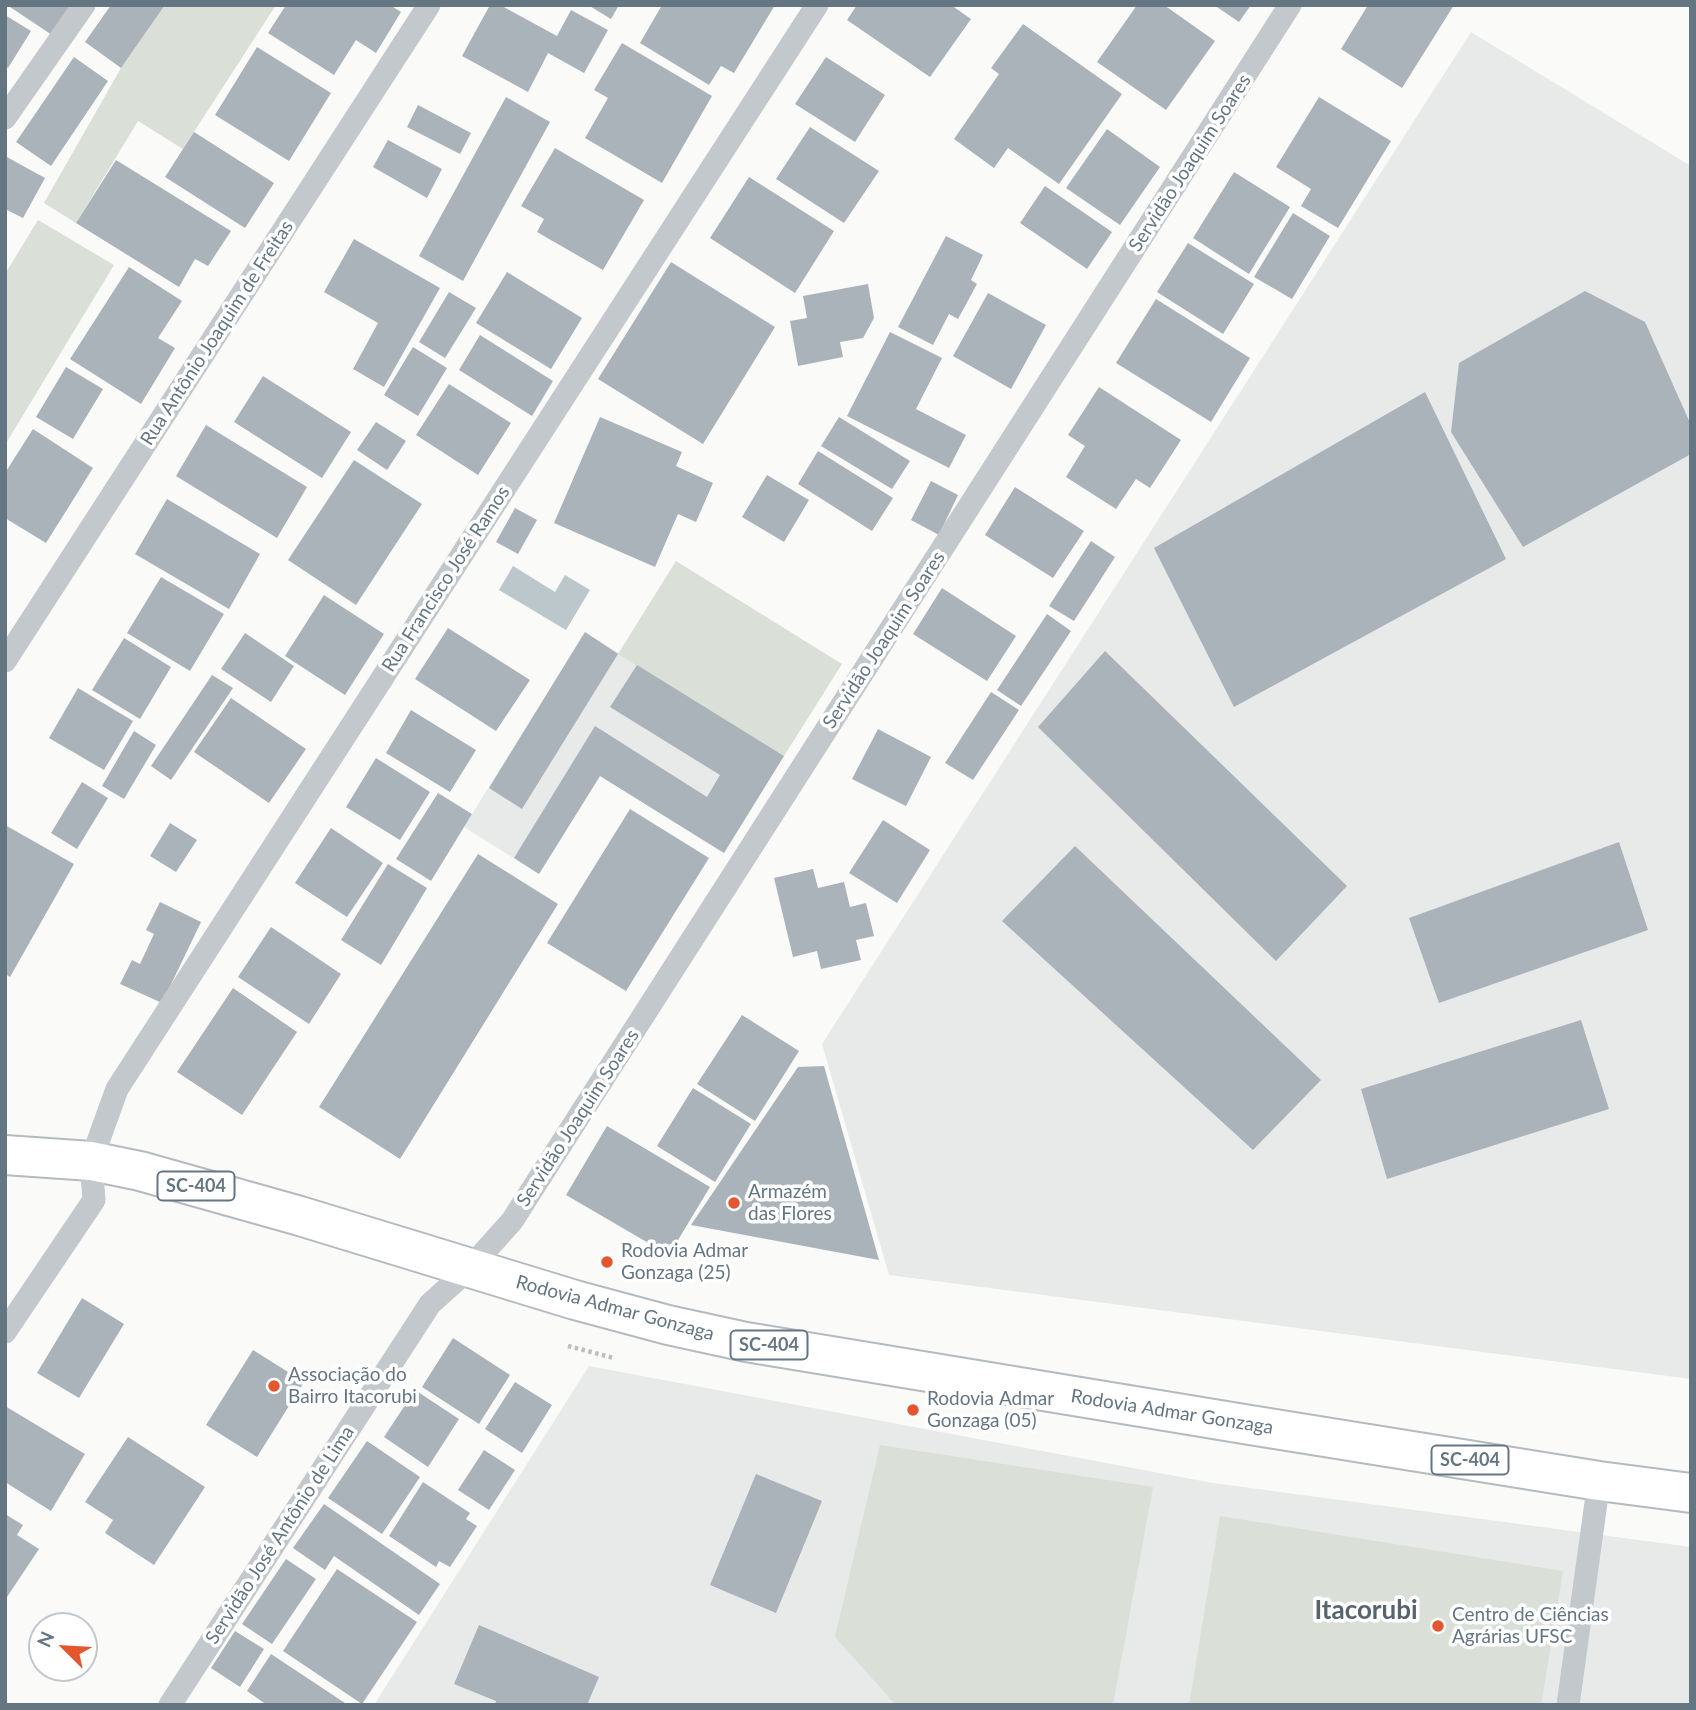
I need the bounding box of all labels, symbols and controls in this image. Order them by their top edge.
street label: Servidão Joaquim Soares [1124,70,1256,256]
street label: Rua Antônio Joaquim de Freitas [136,216,298,450]
street label: Rua Francisco José Ramos [377,482,515,676]
street label: Servidão Joaquim Soares [818,547,950,733]
street label: Servidão Joaquim Soares [512,1025,644,1211]
road number: SC-404 [158,1171,234,1200]
place label: Armazém das Flores [748,1181,832,1225]
marker: Armazém das Flores [726,1195,742,1211]
place label: Rodovia Admar Gonzaga (25) [621,1240,748,1284]
marker: Rodovia Admar Gonzaga (25) [599,1254,615,1270]
street label: Rodovia Admar Gonzaga [513,1271,717,1345]
road number: SC-404 [730,1330,808,1360]
place label: Associação do Bairro Itacorubi [288,1364,417,1408]
marker: Associação do Bairro Itacorubi [266,1378,282,1394]
street label: Rodovia Admar Gonzaga [1069,1385,1275,1439]
place label: Rodovia Admar Gonzaga (05) [927,1388,1054,1432]
marker: Rodovia Admar Gonzaga (05) [905,1402,921,1418]
street label: Servidão José Antônio de Lima [201,1422,359,1648]
road number: SC-404 [1432,1446,1508,1475]
district label: Itacorubi [1314,1595,1418,1627]
place label: Centro de Ciências Agrárias UFSC [1452,1604,1609,1648]
north arrow [28,1612,98,1682]
marker: Centro de Ciências Agrárias UFSC [1430,1618,1446,1634]
text: N [32,1628,59,1650]

